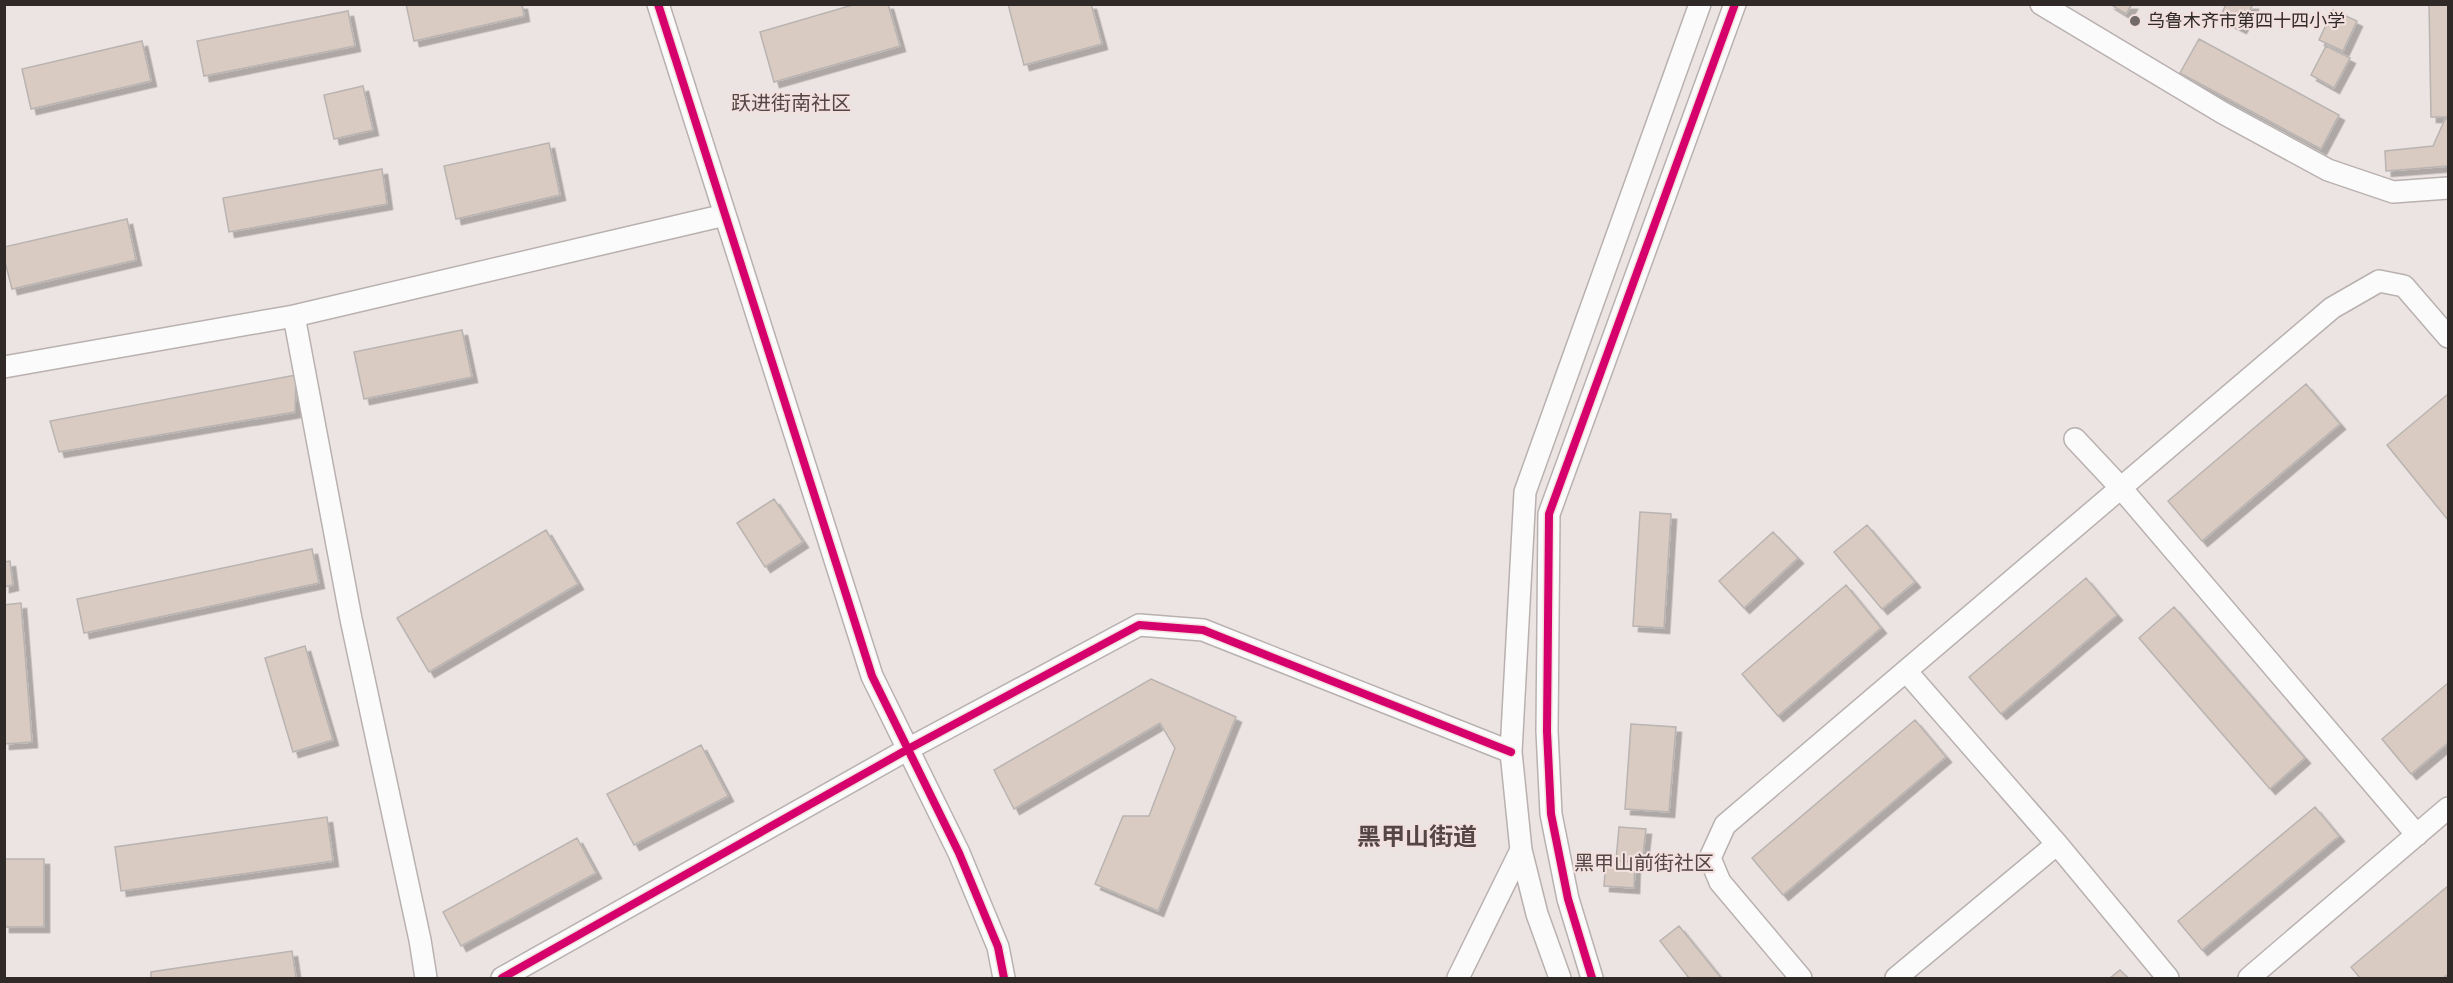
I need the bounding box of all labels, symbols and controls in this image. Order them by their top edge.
place label: 乌鲁木齐市第四十四小学 [2147,9,2345,32]
marker: 乌鲁木齐市第四十四小学 [2128,14,2142,28]
district label: 跃进街南社区 [731,90,851,115]
district label: 黑甲山街道 [1357,821,1477,851]
district label: 黑甲山前街社区 [1574,850,1714,875]

